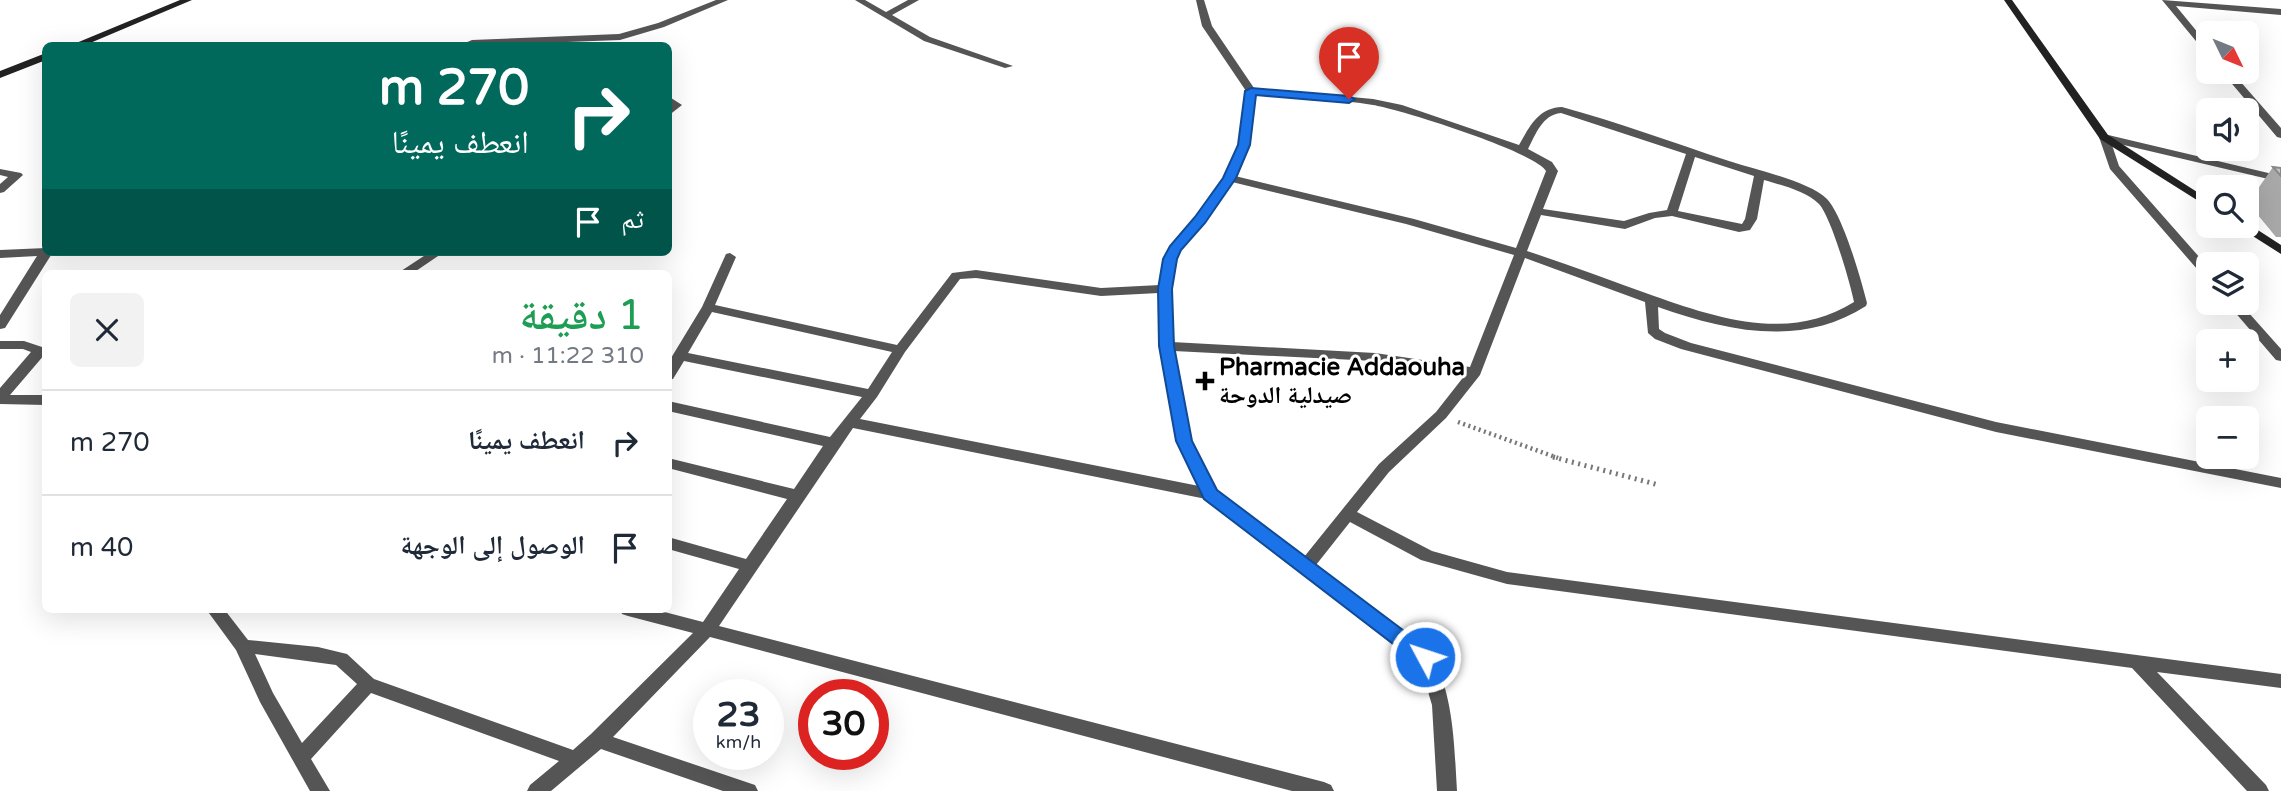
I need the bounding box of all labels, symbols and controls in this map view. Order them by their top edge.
north arrow [2196,21,2259,84]
map controls [2196,21,2259,469]
pin [1319,27,1379,99]
icon: arrive [1330,38,1368,76]
text: 270 m [379,59,529,118]
icon: right [553,70,644,161]
button: sound [2196,98,2259,161]
text: انعطف يمينًا [392,124,529,162]
button: search [2196,175,2259,238]
icon: arrive [569,203,607,241]
text: ثم [621,204,644,235]
button: layers [2196,252,2259,315]
text: 1 دقيقة [519,290,644,341]
button: close [70,293,144,367]
button: + [2196,329,2259,392]
text: 310 m · 11:22 [492,342,644,370]
place label: Pharmacie Addaouha صيدلية الدوحة [1219,353,1465,410]
marker: Pharmacie Addaouha صيدلية الدوحة [1197,373,1213,389]
button: − [2196,406,2259,469]
icon: right [606,424,644,462]
text: انعطف يمينًا [468,425,585,456]
text: 270 m [70,427,150,458]
icon: arrive [606,529,644,567]
text: الوصول إلى الوجهة [401,530,585,561]
text: 40 m [70,532,133,563]
position arrow [1388,620,1462,694]
speed limit sign: 30 [798,679,889,770]
text: 23 [717,694,760,736]
text: km/h [716,731,761,753]

